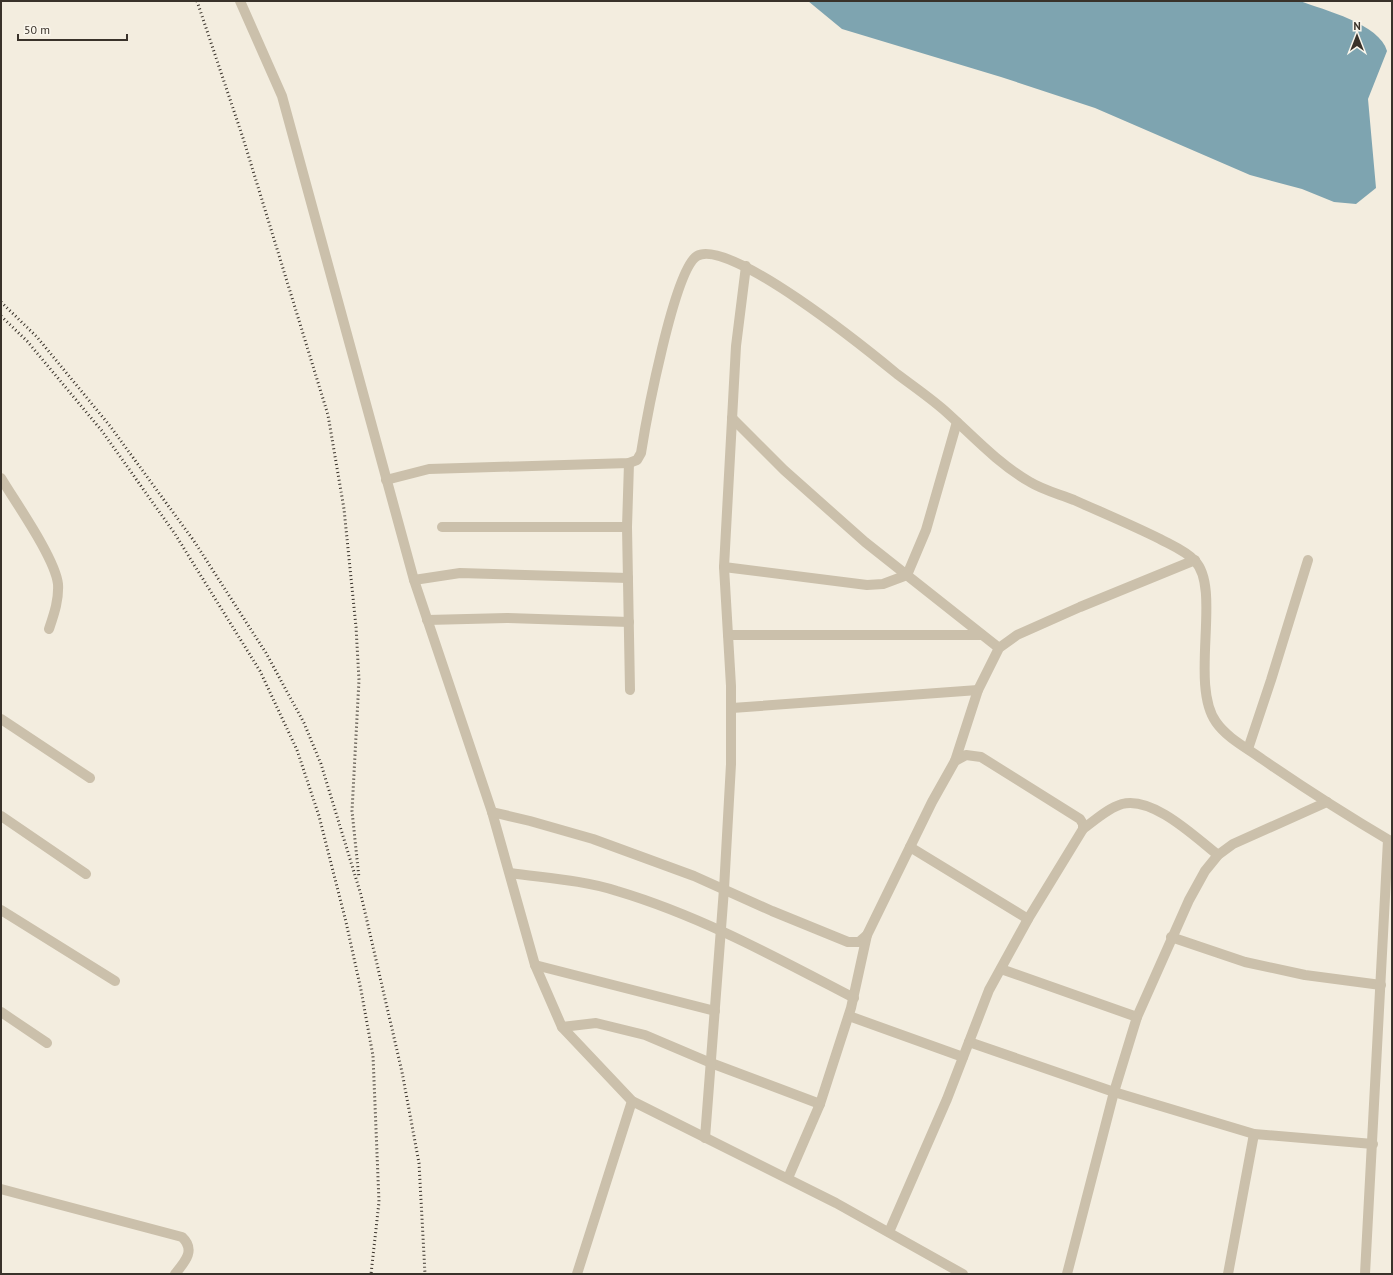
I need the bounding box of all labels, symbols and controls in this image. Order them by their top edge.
scale bar [18,16,127,42]
north arrow [1337,16,1377,56]
text: N [1353,19,1361,33]
text: 50 m [24,22,50,37]

